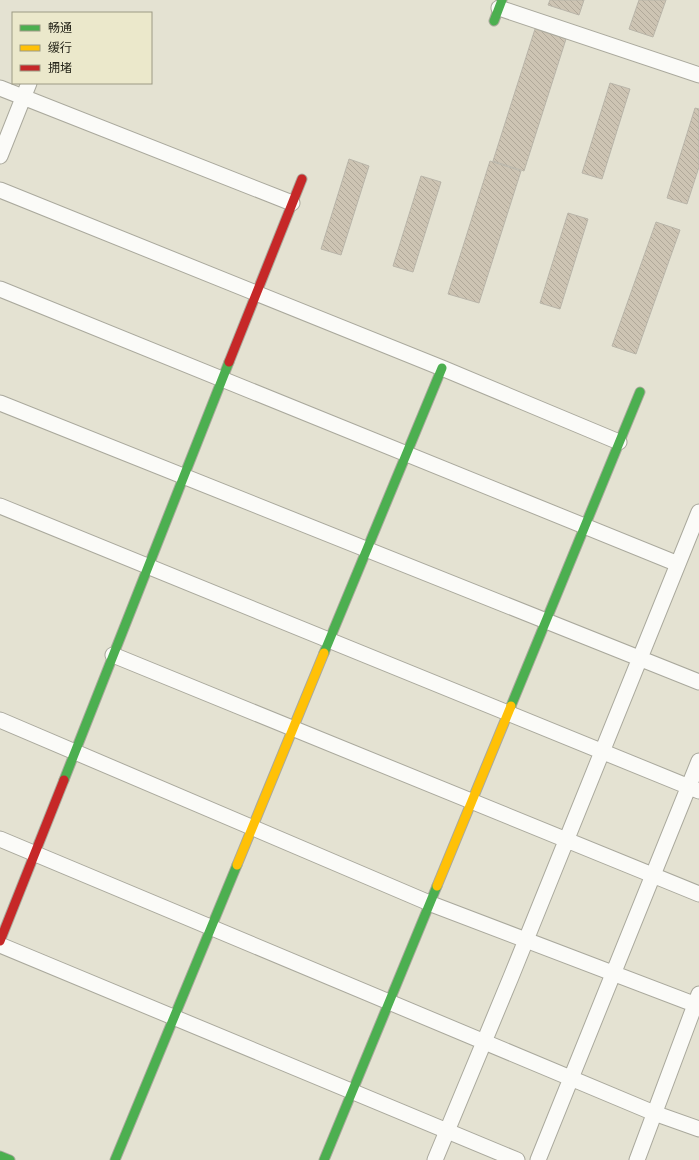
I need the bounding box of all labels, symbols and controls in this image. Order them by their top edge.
legend [12,12,152,84]
text: 畅通 [48,20,72,36]
text: 缓行 [48,40,72,56]
text: 拥堵 [48,60,72,76]

